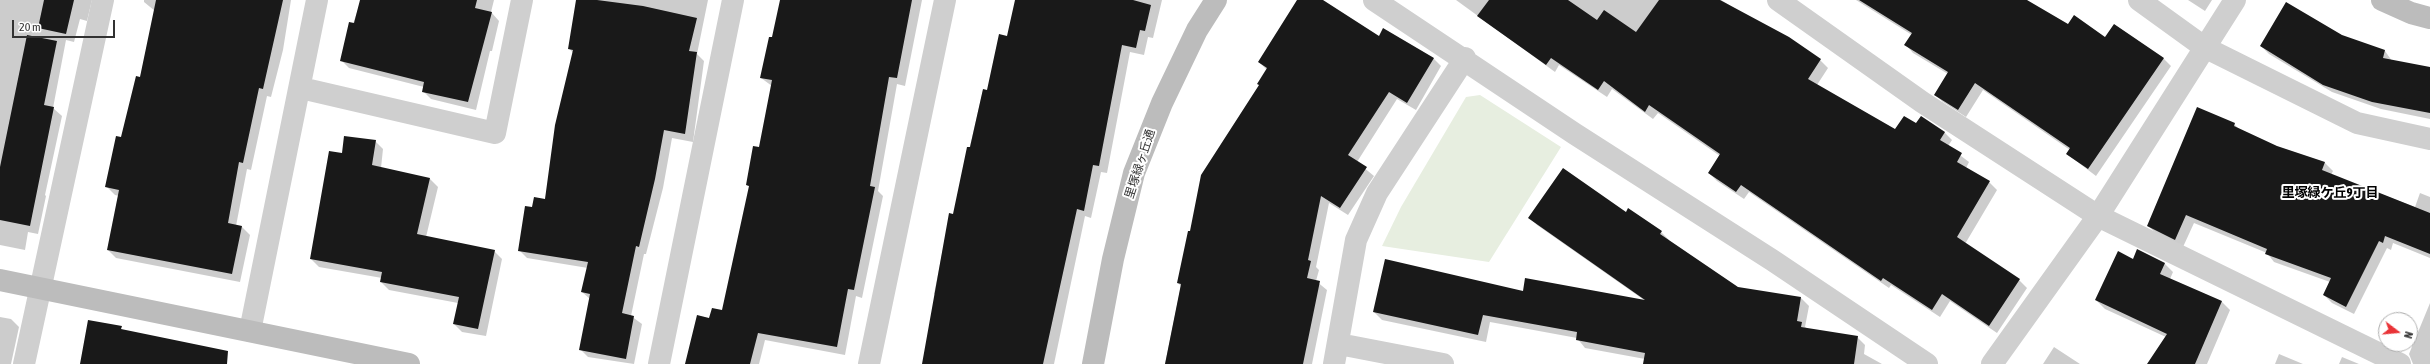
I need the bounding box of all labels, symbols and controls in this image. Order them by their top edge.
scale bar [14,12,117,38]
text: 20 m [19,20,41,34]
street label: 里塚緑ヶ丘通 [1122,128,1158,200]
district label: 里塚緑ケ丘9丁目 [2281,185,2379,201]
north arrow [2378,312,2418,352]
text: N [2402,330,2415,340]

